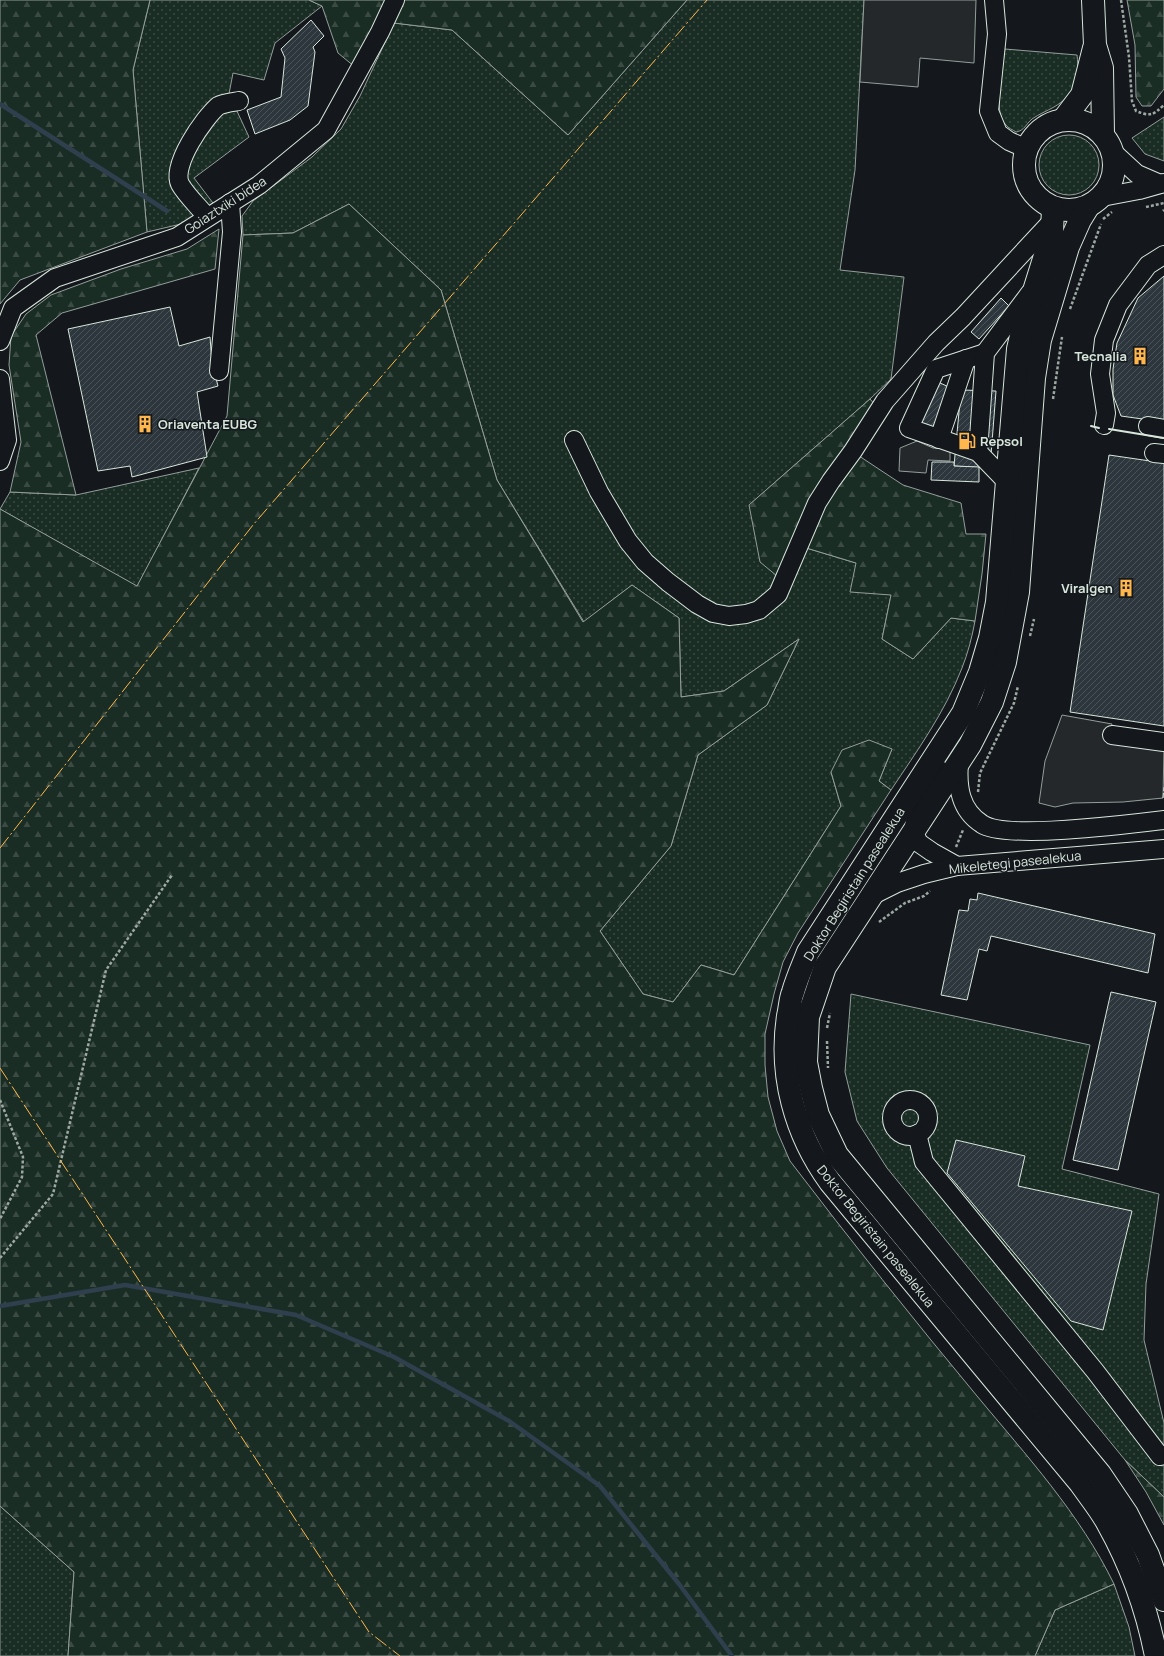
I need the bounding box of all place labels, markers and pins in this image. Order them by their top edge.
building icon: Tecnalia [1130,346,1150,366]
place label: Tecnalia [1074,347,1127,365]
building icon: Oriaventa EUBG [135,414,155,434]
place label: Oriaventa EUBG [158,415,257,433]
fuel station icon: Repsol [957,431,977,451]
place label: Repsol [980,432,1023,450]
building icon: Viralgen [1116,578,1136,598]
place label: Viralgen [1061,579,1113,597]

